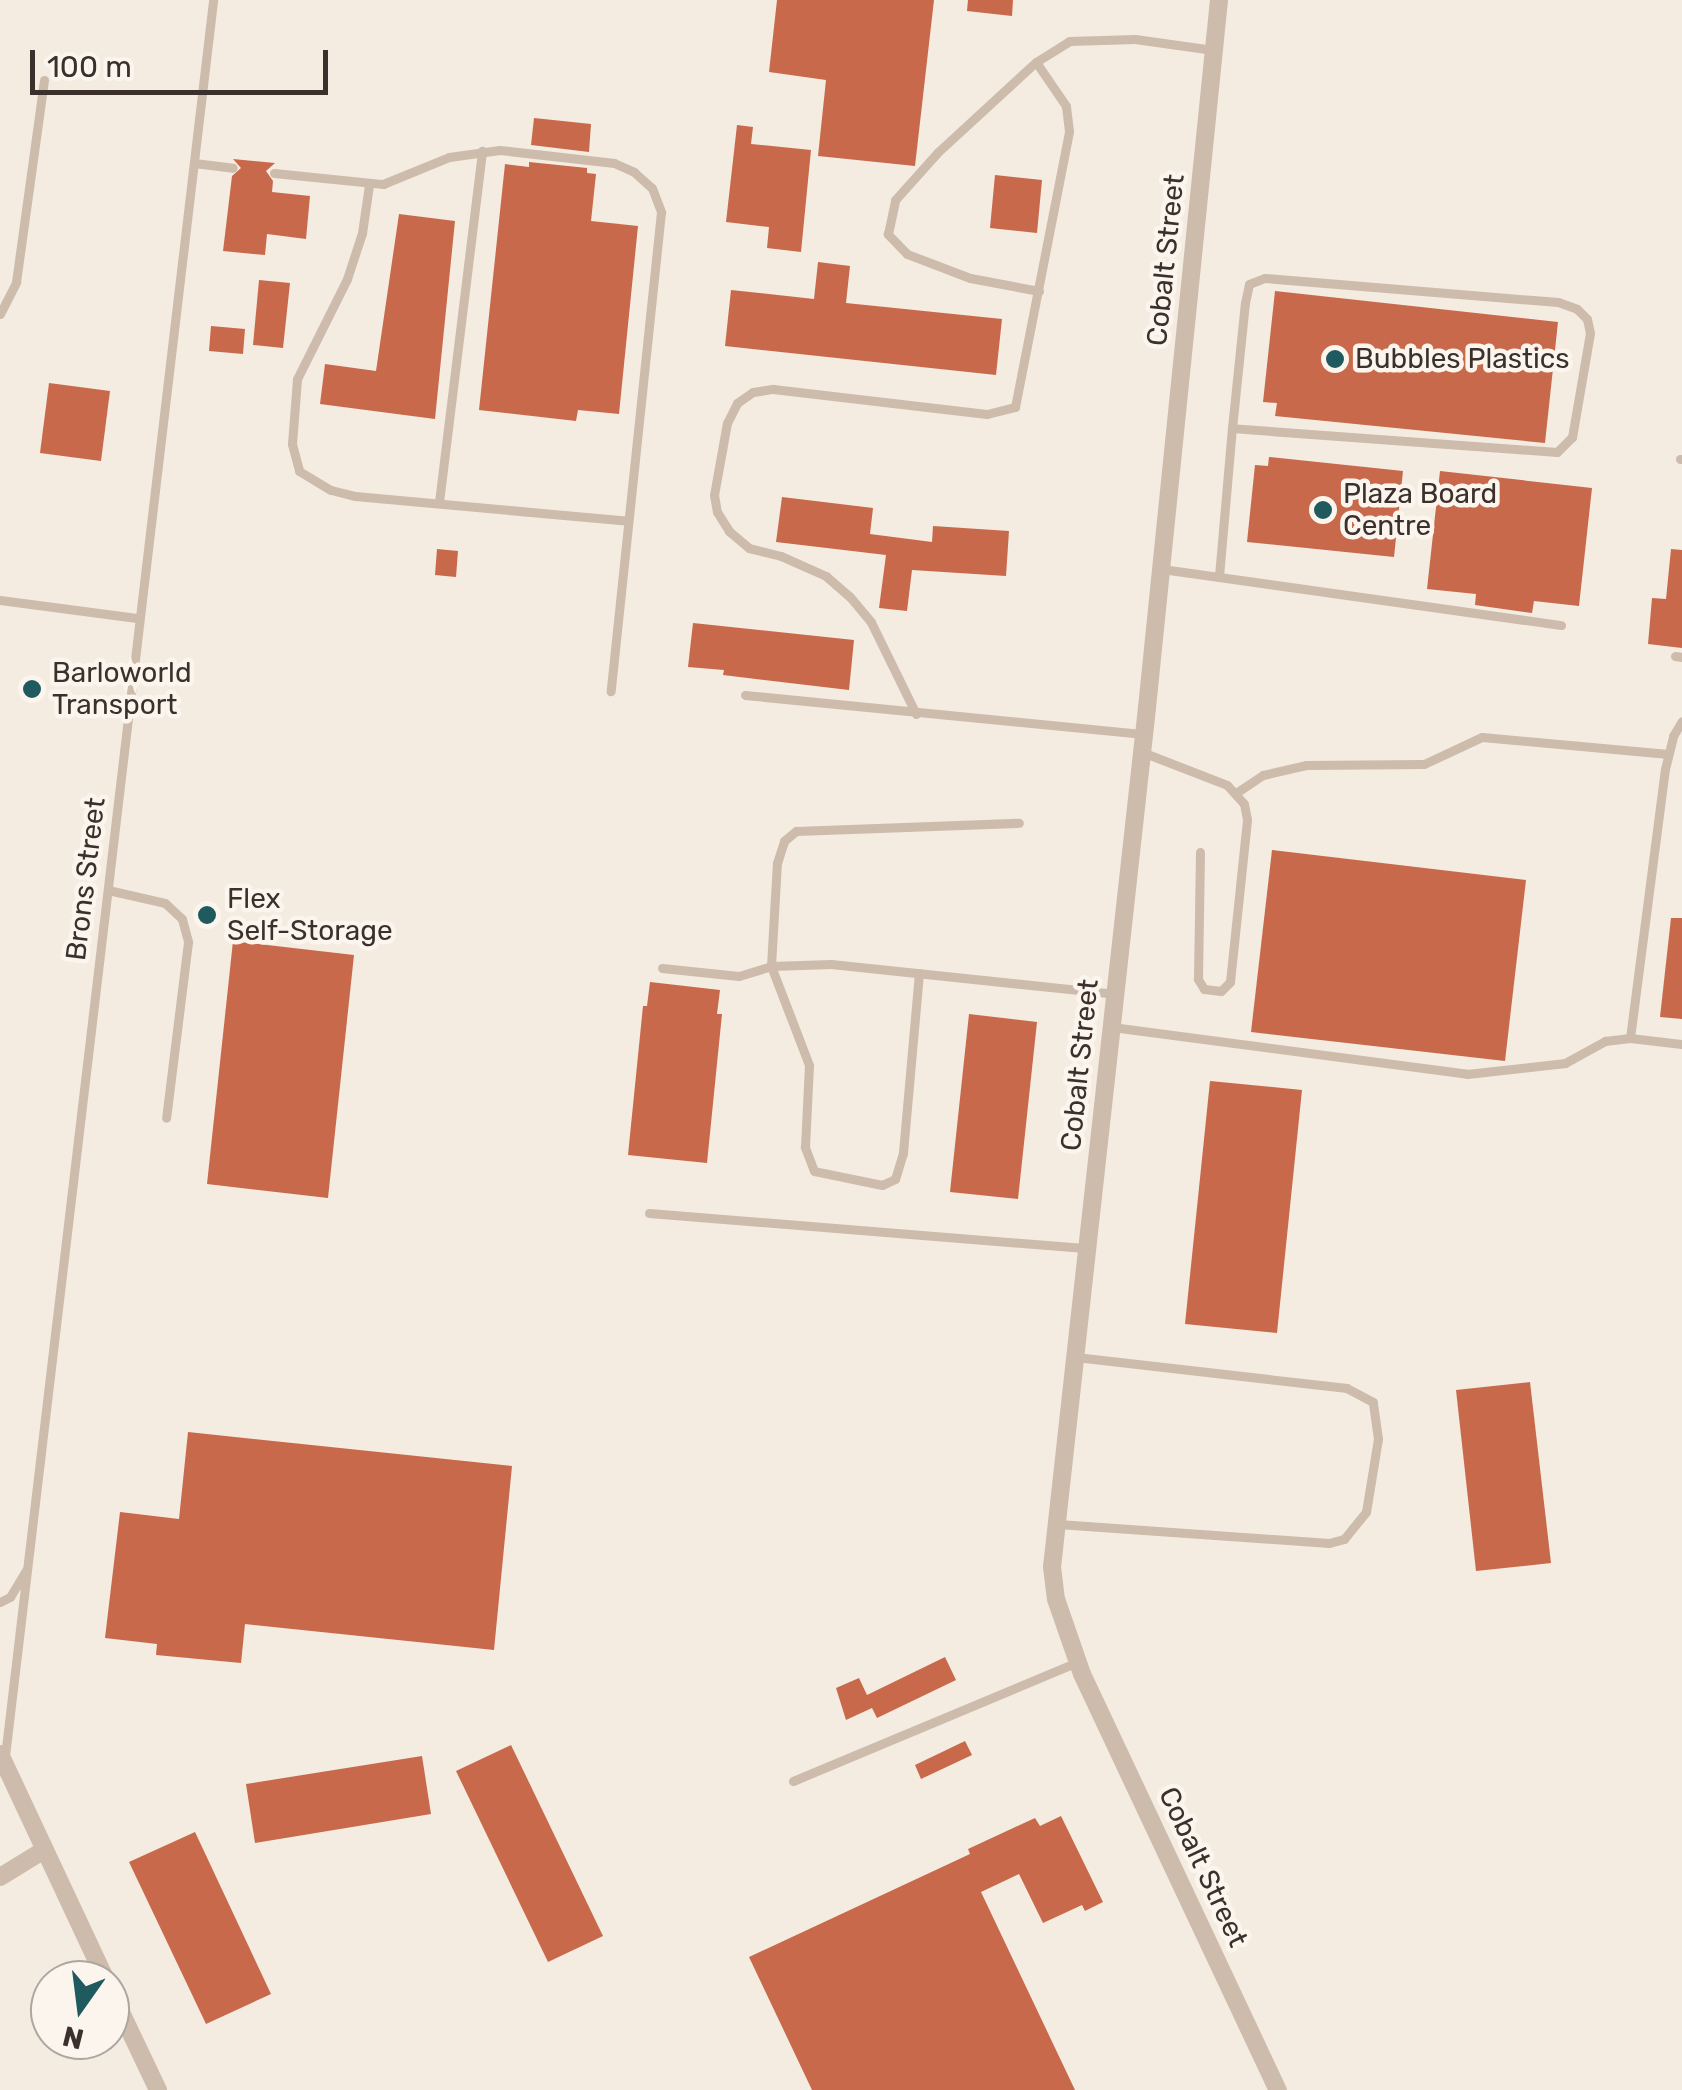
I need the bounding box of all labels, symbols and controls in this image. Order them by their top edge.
scale bar [35,30,332,92]
text: 100 m [47,49,132,85]
street label: Cobalt Street [1140,173,1192,347]
place label: Bubbles Plastics [1355,342,1569,376]
marker: Bubbles Plastics [1324,348,1346,370]
place label: Plaza Board Centre [1343,477,1497,543]
marker: Plaza Board Centre [1312,499,1334,521]
place label: Barloworld Transport [52,656,192,722]
marker: Barloworld Transport [21,678,43,700]
street label: Brons Street [59,795,113,963]
place label: Flex Self-Storage [227,882,393,948]
marker: Flex Self-Storage [196,904,218,926]
street label: Cobalt Street [1054,978,1106,1152]
street label: Cobalt Street [1151,1782,1255,1952]
north arrow [30,1960,130,2060]
text: N [59,2019,87,2056]

